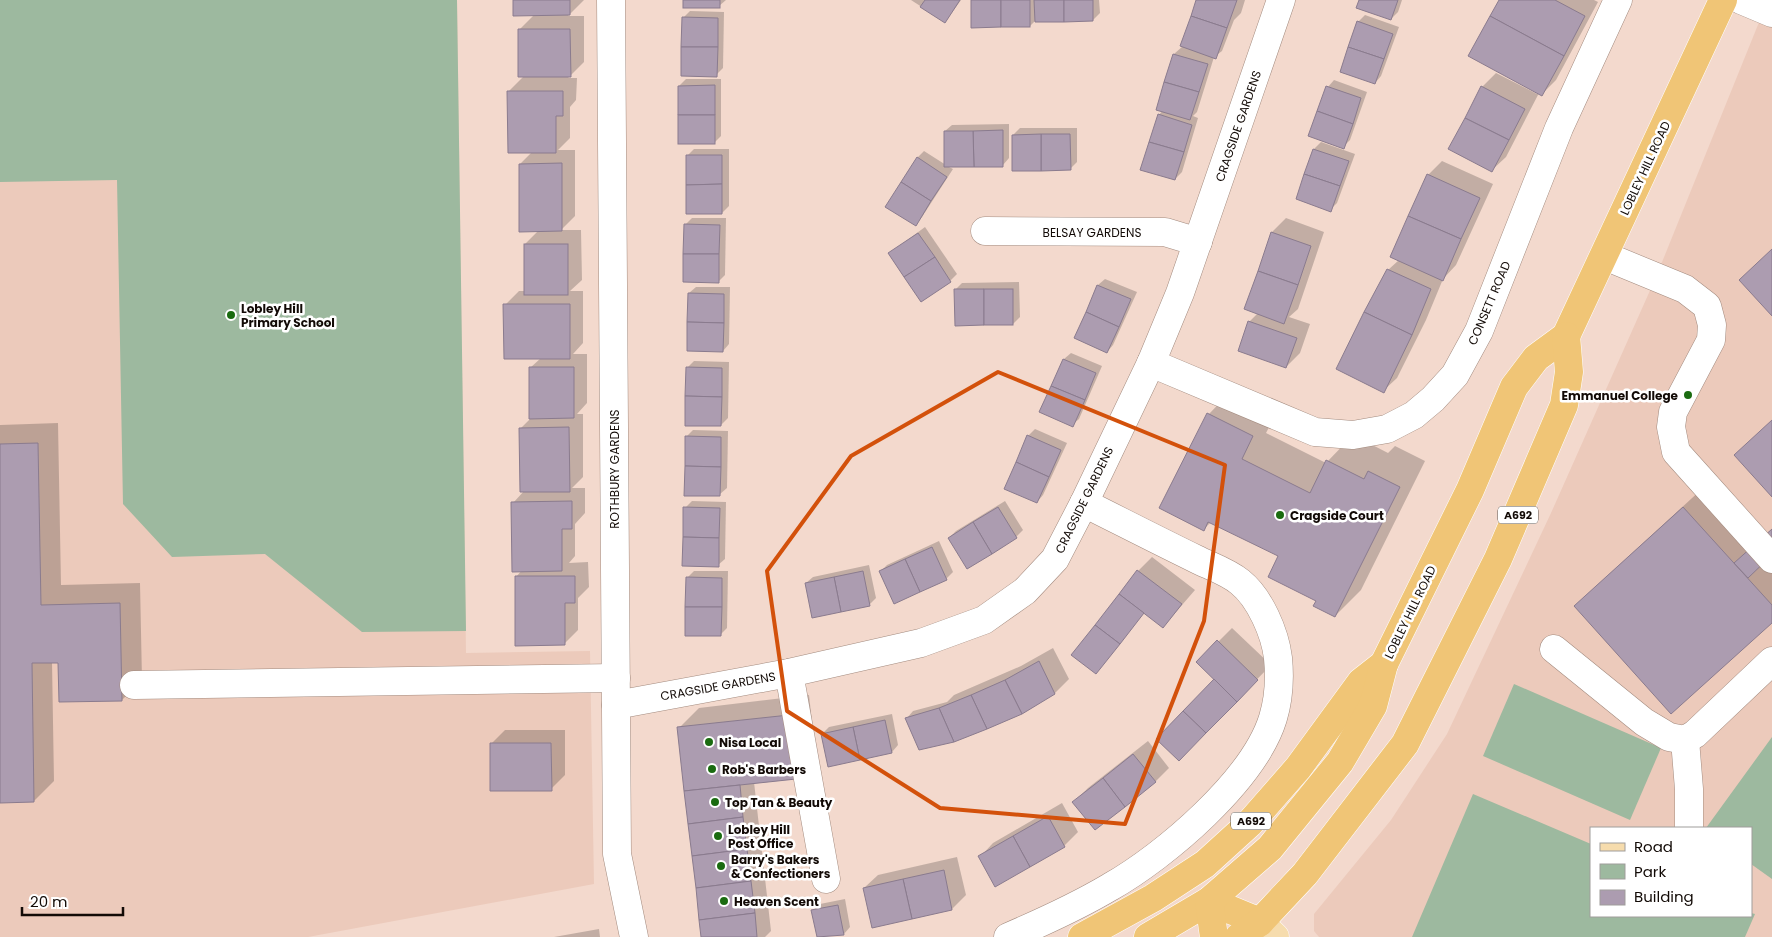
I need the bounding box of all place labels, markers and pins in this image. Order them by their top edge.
place label: Lobley Hill Primary School [241,300,335,331]
marker: Lobley Hill Primary School [225,309,237,321]
place label: Emmanuel College [1561,387,1679,404]
marker: Emmanuel College [1682,389,1694,401]
place label: Cragside Court [1290,507,1384,524]
marker: Cragside Court [1274,509,1286,521]
place label: Nisa Local [719,734,781,751]
marker: Nisa Local [703,736,715,748]
place label: Rob's Barbers [722,761,806,778]
marker: Rob's Barbers [706,763,718,775]
place label: Top Tan & Beauty [725,794,833,811]
marker: Top Tan & Beauty [709,796,721,808]
place label: Lobley Hill Post Office [728,821,794,852]
marker: Lobley Hill Post Office [712,830,724,842]
place label: Barry's Bakers & Confectioners [731,851,831,882]
marker: Barry's Bakers & Confectioners [715,860,727,872]
place label: Heaven Scent [734,893,819,910]
marker: Heaven Scent [718,895,730,907]

